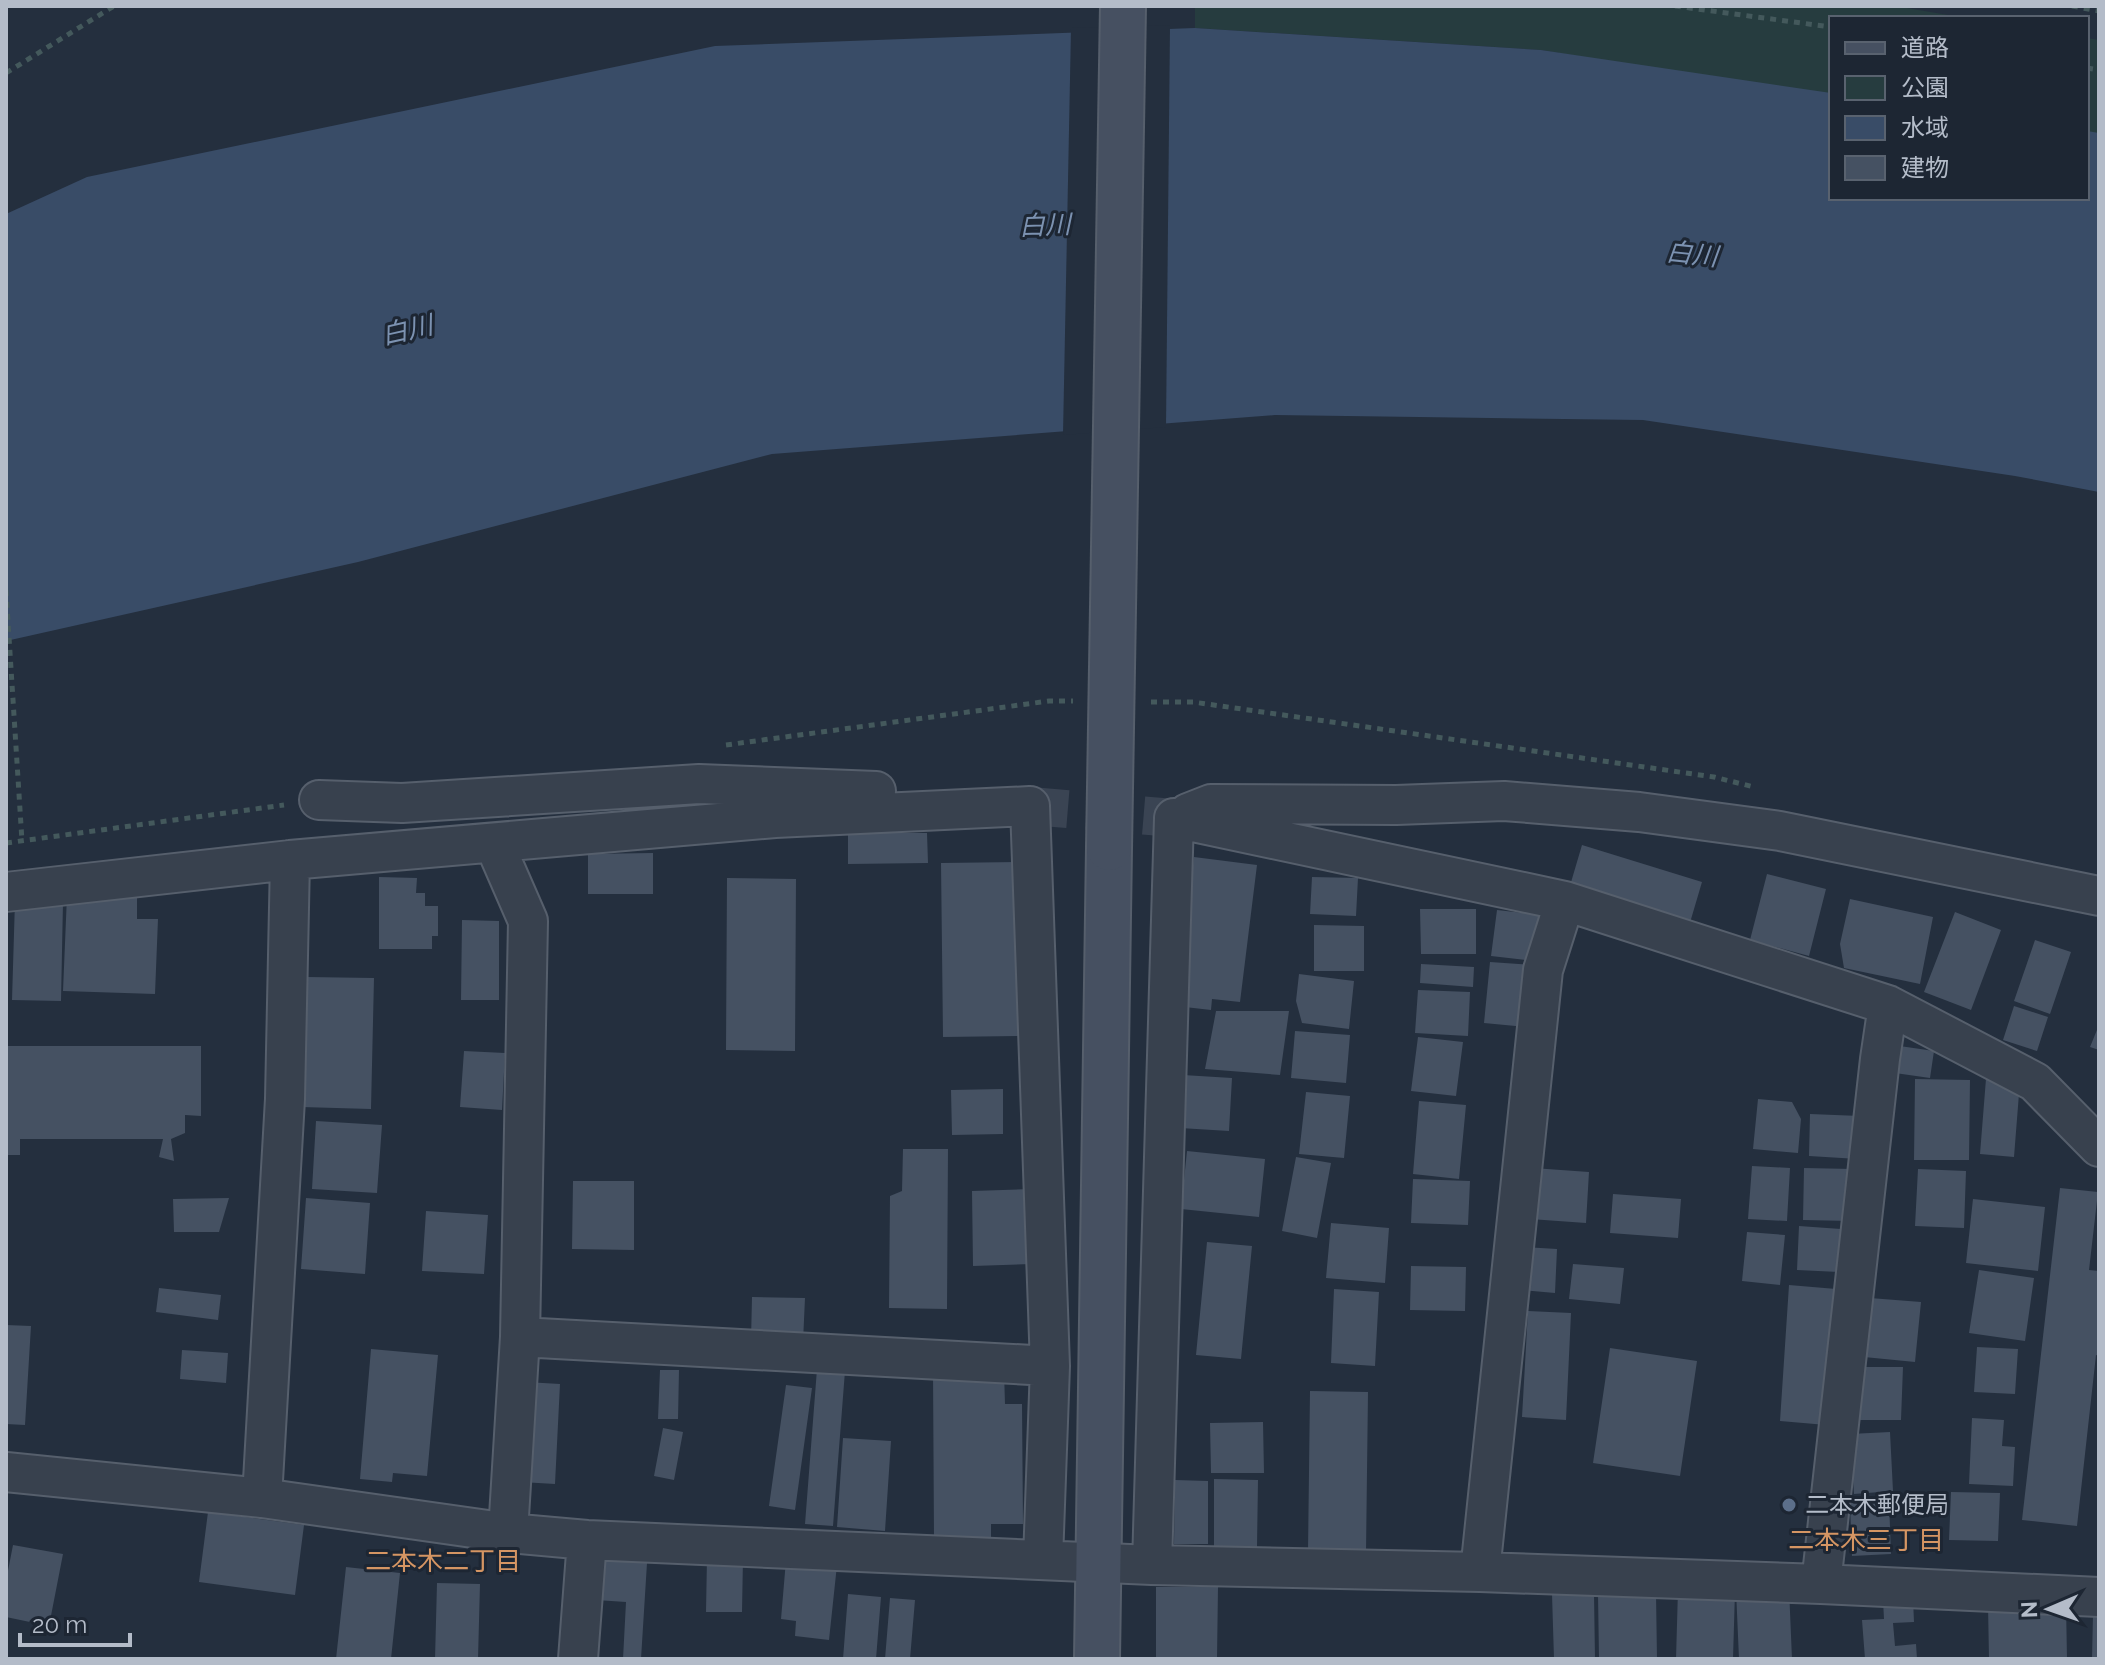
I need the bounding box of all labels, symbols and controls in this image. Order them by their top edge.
legend [1829,16,2089,200]
text: 道路 [1901,33,1949,62]
text: 公園 [1901,73,1949,102]
text: 水域 [1901,113,1949,142]
text: 建物 [1901,153,1949,182]
water label: 白川 [1018,209,1074,241]
water label: 白川 [1665,236,1722,272]
water label: 白川 [378,309,439,350]
place label: 二本木郵便局 [1805,1490,1949,1519]
marker: 二本木郵便局 [1780,1496,1798,1514]
district label: 二本木三丁目 [1788,1525,1944,1555]
district label: 二本木二丁目 [365,1546,521,1576]
north arrow [2009,1569,2089,1649]
scale bar [20,1597,130,1647]
text: N [2016,1601,2042,1619]
text: 20 m [32,1610,87,1639]

